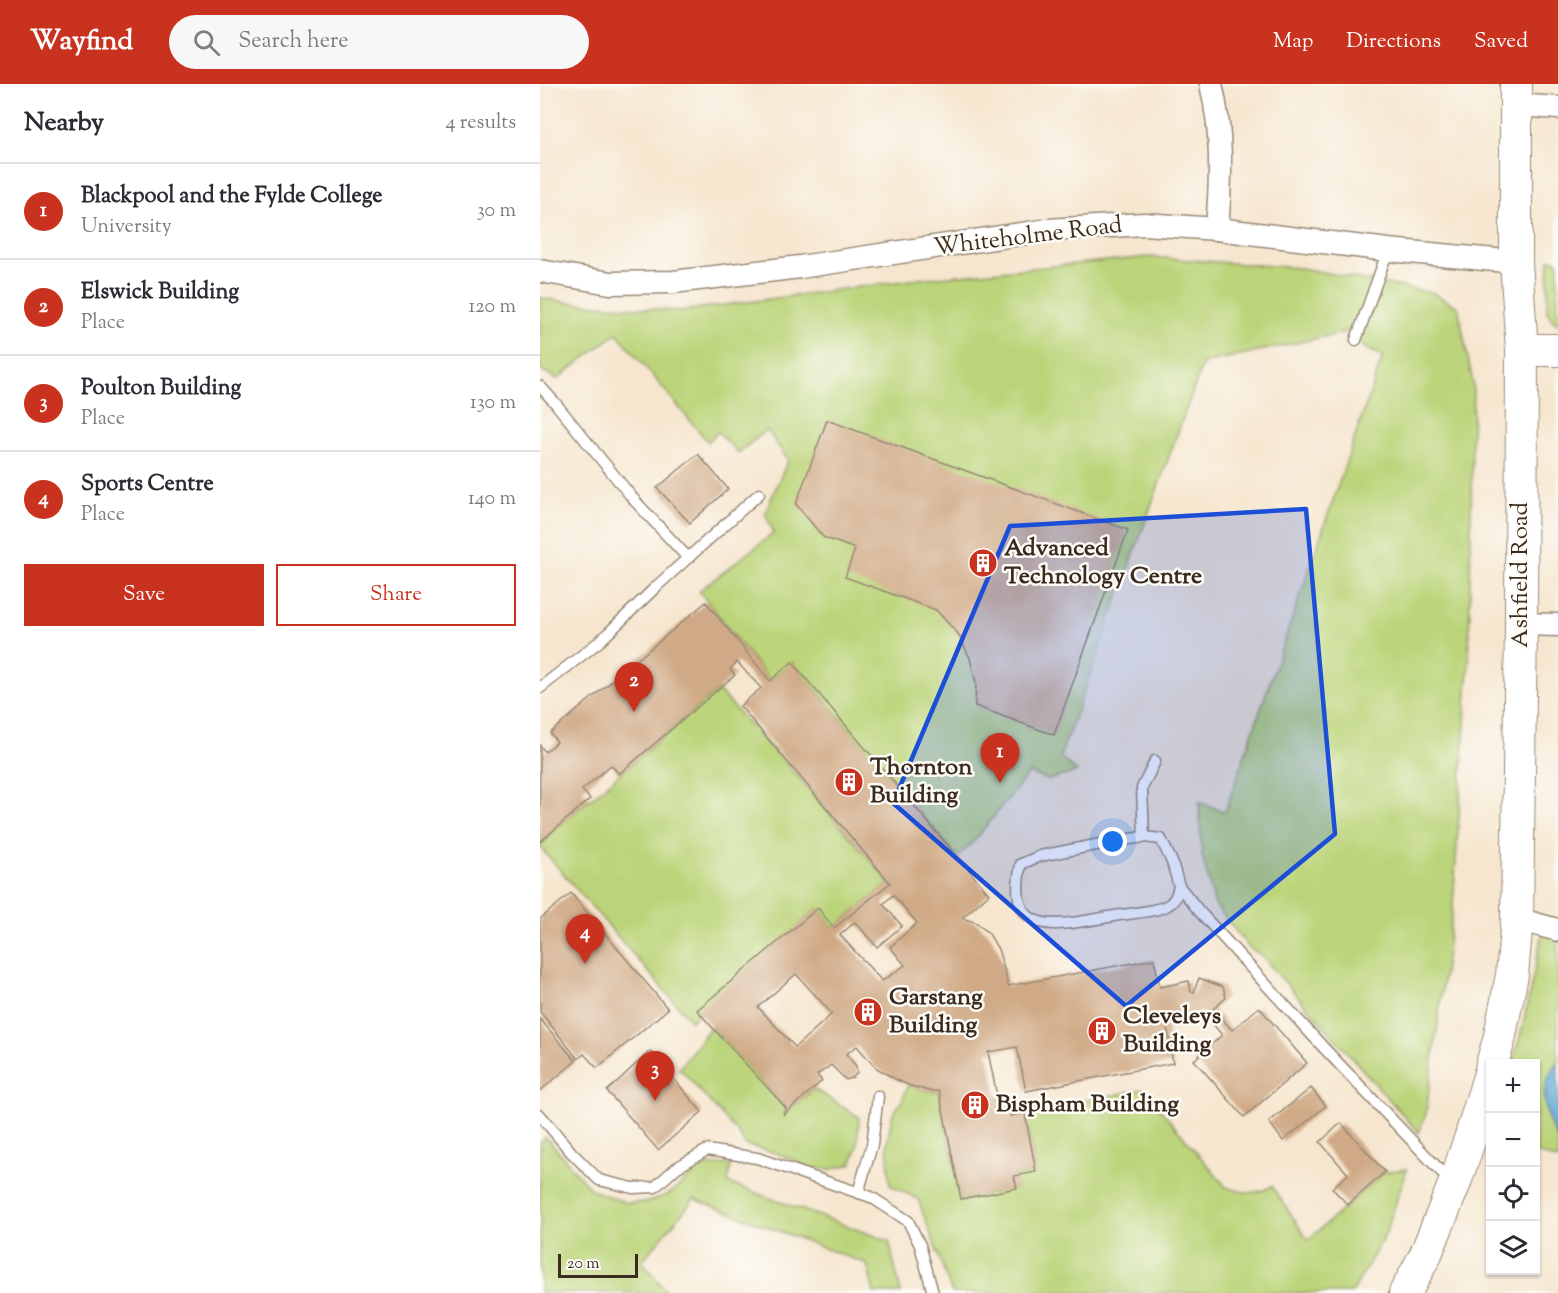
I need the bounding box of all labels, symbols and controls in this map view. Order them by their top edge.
search box [169,15,589,69]
text: Wayfind [30,22,133,62]
icon: search [190,26,223,59]
text: Search here [238,26,349,58]
text: Map [1273,27,1313,57]
text: Directions [1346,27,1441,57]
text: Saved [1474,27,1528,57]
text: Nearby [24,105,104,142]
text: 4 results [445,109,516,138]
text: Blackpool and the Fylde College [81,181,383,213]
text: 1 [40,197,47,226]
text: 30 m [477,197,516,226]
street label: Whiteholme Road [932,208,1125,265]
text: University [81,213,172,242]
text: Elswick Building [81,277,239,309]
text: 2 [39,293,48,322]
text: 120 m [468,293,516,322]
text: Place [81,309,125,338]
text: Poulton Building [81,373,241,405]
text: 3 [39,389,48,418]
text: 130 m [470,389,516,418]
text: Place [81,405,125,434]
text: Sports Centre [81,469,214,501]
text: 4 [38,485,49,514]
text: 140 m [468,485,516,514]
text: Place [81,501,125,530]
street label: Ashfield Road [1504,501,1538,648]
place label: Advanced Technology Centre [1004,532,1202,594]
building icon: Advanced Technology Centre [967,547,999,579]
button: Save [24,564,264,626]
button: Share [276,564,516,626]
pin: 2 [614,662,653,712]
pin: 1 [980,734,1020,783]
place label: Thornton Building [870,751,973,813]
building icon: Thornton Building [833,766,865,798]
your location [1098,827,1127,856]
pin: 4 [566,914,604,964]
place label: Garstang Building [889,981,983,1043]
building icon: Garstang Building [852,996,884,1028]
place label: Cleveleys Building [1123,1000,1221,1062]
building icon: Cleveleys Building [1086,1015,1118,1047]
pin: 3 [636,1052,674,1101]
map controls [1486,1059,1540,1275]
button: + [1486,1059,1540,1113]
place label: Bispham Building [996,1088,1179,1122]
building icon: Bispham Building [959,1089,991,1121]
button: − [1486,1113,1540,1167]
button: locate [1486,1167,1540,1221]
button: layers [1486,1221,1540,1275]
scale bar [558,1251,638,1278]
text: 20 m [567,1253,600,1276]

